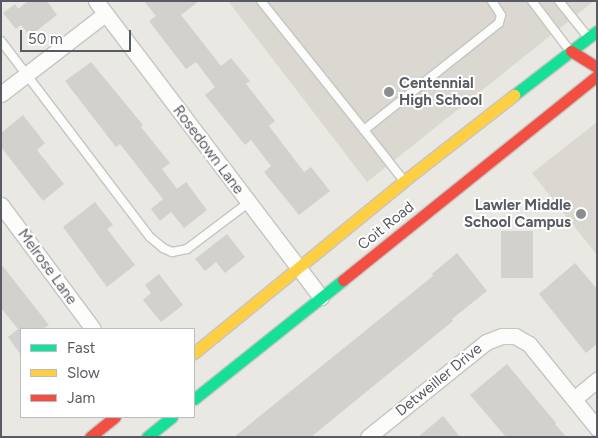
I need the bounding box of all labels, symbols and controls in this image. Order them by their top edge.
scale bar [22,20,134,52]
text: 50 m [28,30,63,48]
place label: Centennial High School [399,74,482,109]
marker: Centennial High School [383,86,395,98]
street label: Rosedown Lane [169,102,247,198]
place label: Lawler Middle School Campus [464,196,571,231]
street label: Coit Road [354,198,418,254]
marker: Lawler Middle School Campus [575,208,587,220]
street label: Melrose Lane [14,226,80,308]
legend [20,328,195,418]
text: Fast [67,339,95,357]
street label: Detweiller Drive [392,340,486,420]
text: Slow [67,364,100,382]
text: Jam [67,389,95,407]

